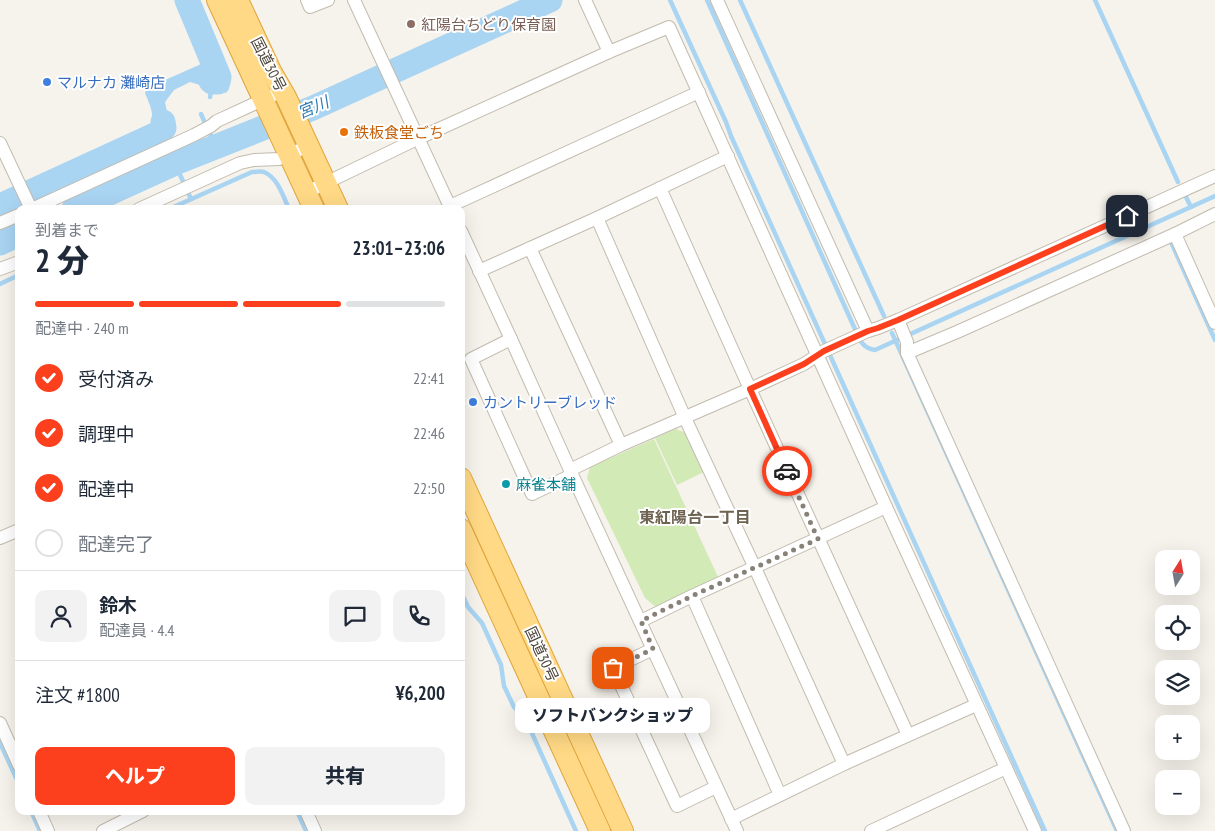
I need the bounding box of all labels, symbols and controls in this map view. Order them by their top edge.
place label: 紅陽台ちどり保育園 [421,15,556,34]
marker: 紅陽台ちどり保育園 [405,18,417,30]
street label: 国道30号 [247,34,291,94]
place label: マルナカ 灘崎店 [57,73,165,92]
marker: マルナカ 灘崎店 [41,76,53,88]
water label: 宮川 [294,91,333,122]
place label: 鉄板食堂ごち [354,123,444,142]
marker: 鉄板食堂ごち [338,126,350,138]
pin [1106,195,1148,237]
icon: home [1113,202,1141,230]
text: 到着まで [35,220,99,240]
text: 23:01–23:06 [352,236,445,260]
text: 2 分 [35,239,89,281]
text: 配達中 · 240 m [35,318,129,338]
icon: check [35,364,63,392]
text: 受付済み [78,367,154,391]
text: 22:41 [413,368,445,388]
place label: カントリーブレッド [483,393,617,412]
marker: カントリーブレッド [467,396,479,408]
icon: check [35,419,63,447]
text: 調理中 [78,422,135,446]
text: 22:46 [413,423,445,443]
courier [762,446,812,496]
icon: car [773,457,801,485]
icon: check [35,474,63,502]
place label: 麻雀本舗 [516,475,576,494]
text: 配達中 [78,477,135,501]
text: 22:50 [413,478,445,498]
marker: 麻雀本舗 [500,478,512,490]
district label: 東紅陽台一丁目 [639,507,751,527]
text: 配達完了 [78,532,154,556]
north arrow [1155,550,1200,595]
map controls [1155,550,1200,815]
button: person [35,590,87,642]
button: chat [329,590,381,642]
button: phone [393,590,445,642]
text: 鈴木 [99,593,137,617]
button: locate [1155,605,1200,650]
text: 配達員 · 4.4 [99,620,174,640]
street label: 国道30号 [521,623,563,685]
pin [592,647,634,689]
icon: bag [599,654,627,682]
button: layers [1155,660,1200,705]
text: ¥6,200 [395,681,445,705]
text: 注文 #1800 [35,683,120,707]
callout: ソフトバンクショップ [516,698,710,733]
text: ソフトバンクショップ [532,705,693,725]
button: + [1155,715,1200,760]
button: ヘルプ [35,747,235,805]
button: 共有 [245,747,445,805]
button: − [1155,770,1200,815]

